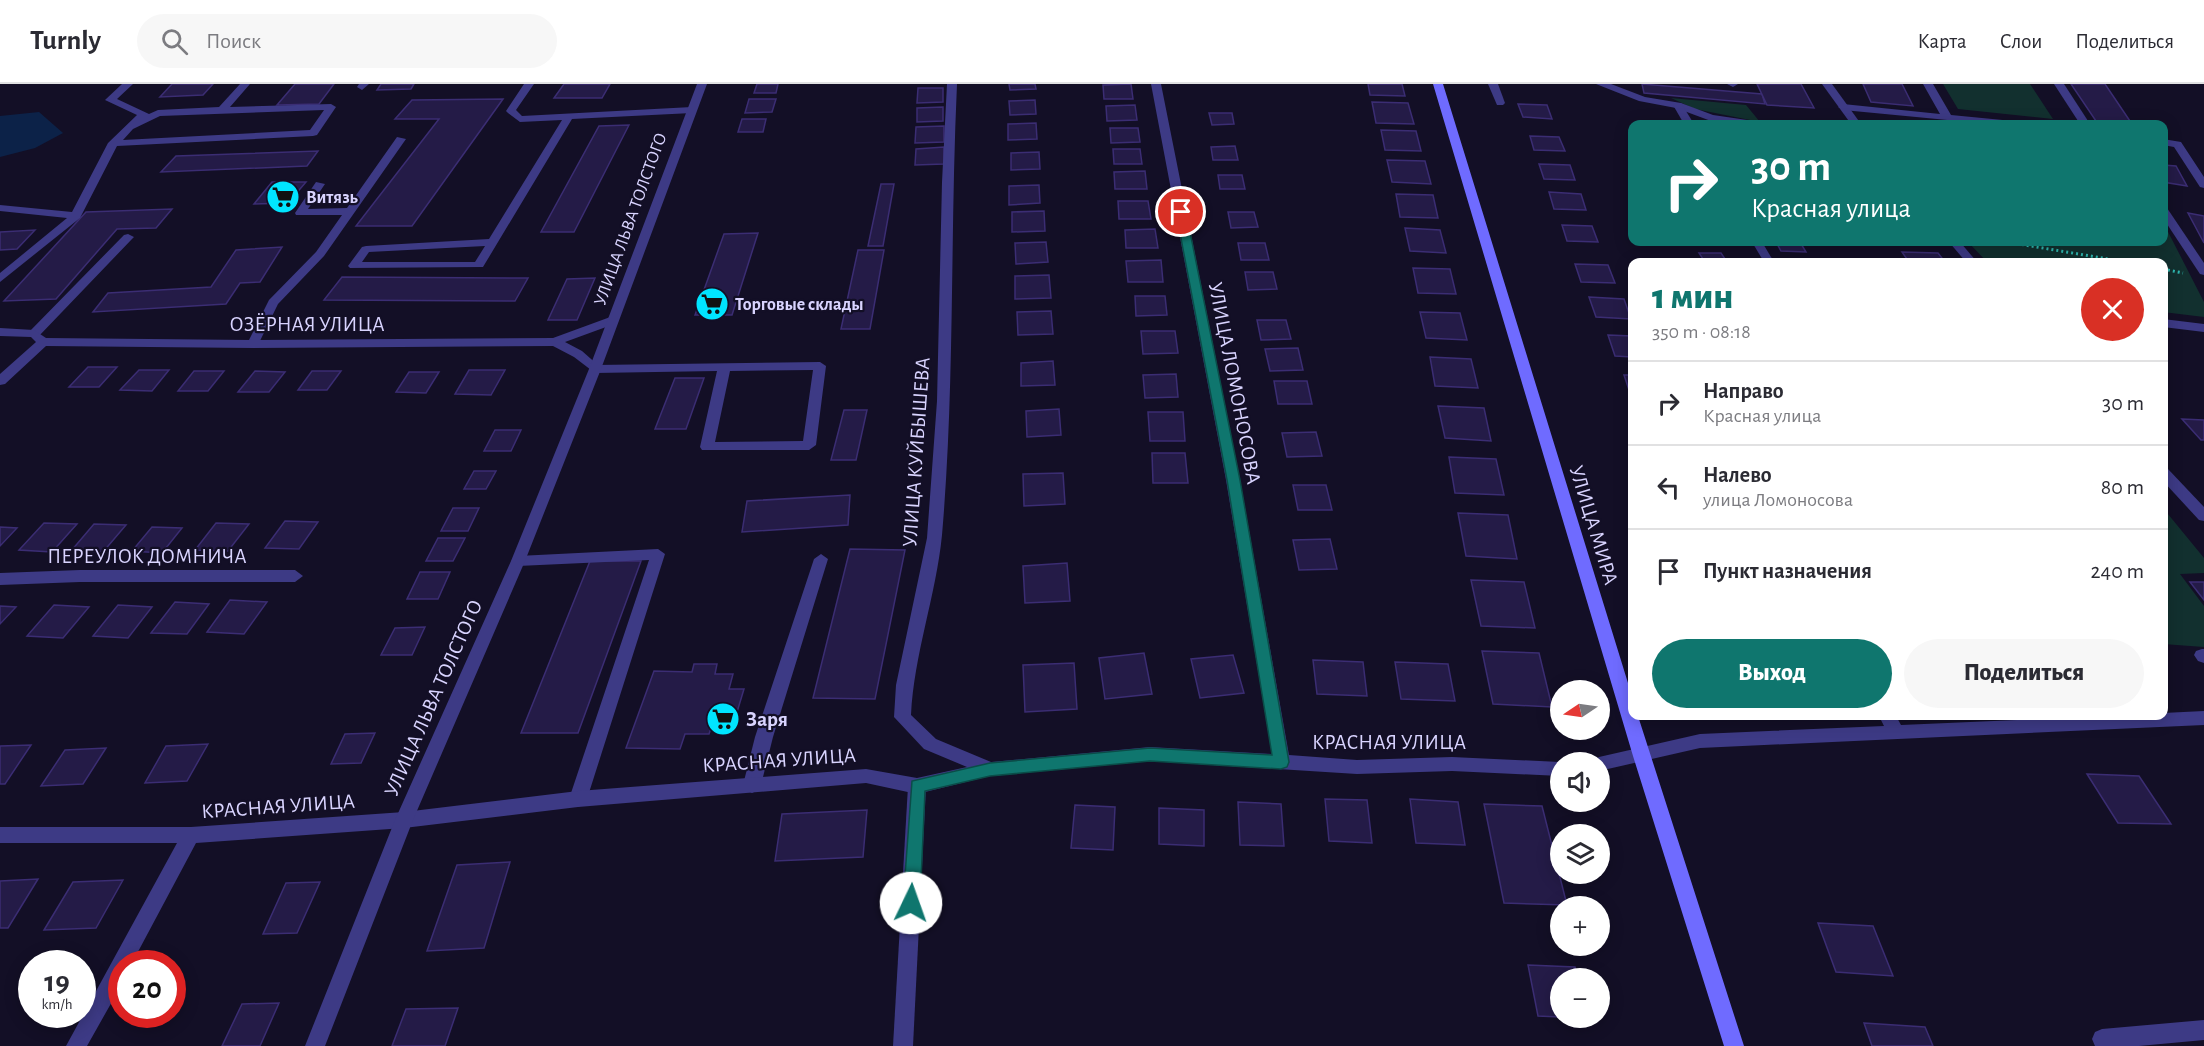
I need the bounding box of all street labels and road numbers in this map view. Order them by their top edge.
street label: УЛИЦА ЛЬВА ТОЛСТОГО [591,131,671,308]
street label: УЛИЦА ЛОМОНОСОВА [1205,280,1264,486]
street label: ОЗЁРНАЯ УЛИЦА [229,313,385,335]
street label: УЛИЦА КУЙБЫШЕВА [898,356,934,548]
street label: УЛИЦА МИРА [1565,463,1622,587]
street label: ПЕРЕУЛОК ДОМНИЧА [47,546,247,567]
street label: УЛИЦА ЛЬВА ТОЛСТОГО [381,597,486,800]
street label: КРАСНАЯ УЛИЦА [1312,732,1466,753]
street label: КРАСНАЯ УЛИЦА [701,745,857,776]
street label: КРАСНАЯ УЛИЦА [200,791,356,822]

